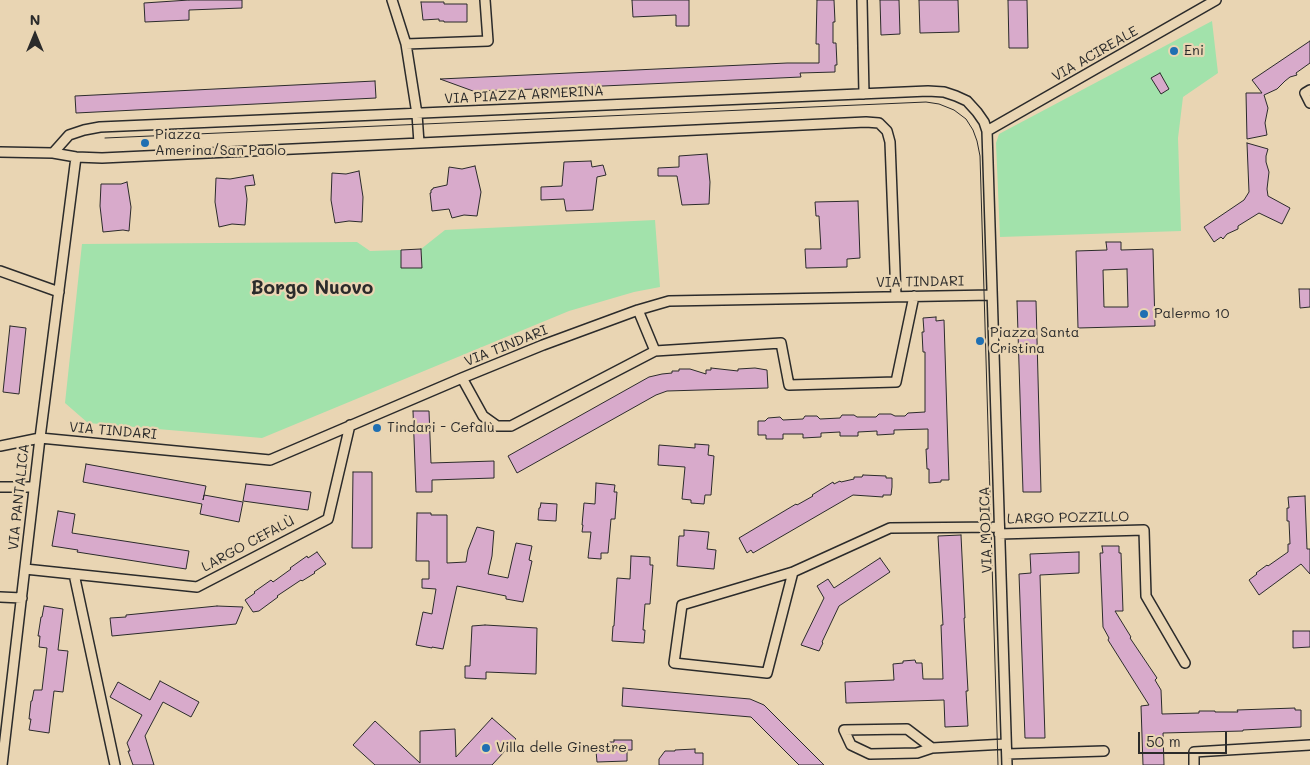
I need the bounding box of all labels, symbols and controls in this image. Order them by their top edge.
north arrow [10,10,60,60]
text: N [30,10,40,29]
street label: VIA ACIREALE [1049,23,1141,85]
place label: Eni [1184,43,1204,59]
marker: Eni [1168,45,1180,57]
street label: VIA PIAZZA ARMERINA [444,82,604,108]
place label: Piazza Amerina/San Paolo [155,127,286,160]
marker: Piazza Amerina/San Paolo [139,137,151,149]
street label: VIA TINDARI [876,273,964,291]
district label: Borgo Nuovo [251,277,373,299]
place label: Palermo 10 [1154,306,1229,322]
marker: Palermo 10 [1138,308,1150,320]
street label: VIA TINDARI [462,322,550,370]
place label: Piazza Santa Cristina [990,325,1080,358]
marker: Piazza Santa Cristina [974,335,986,347]
street label: VIA TINDARI [68,419,158,443]
place label: Tindari - Cefalù [387,420,495,436]
marker: Tindari - Cefalù [371,422,383,434]
street label: VIA PANTALICA [5,443,33,551]
street label: VIA MODICA [976,486,996,574]
street label: LARGO POZZILLO [1007,509,1129,527]
street label: LARGO CEFALÙ [199,512,297,576]
scale bar [1140,722,1229,754]
text: 50 m [1146,731,1181,751]
place label: Villa delle Ginestre [496,740,627,756]
marker: Villa delle Ginestre [480,742,492,754]

